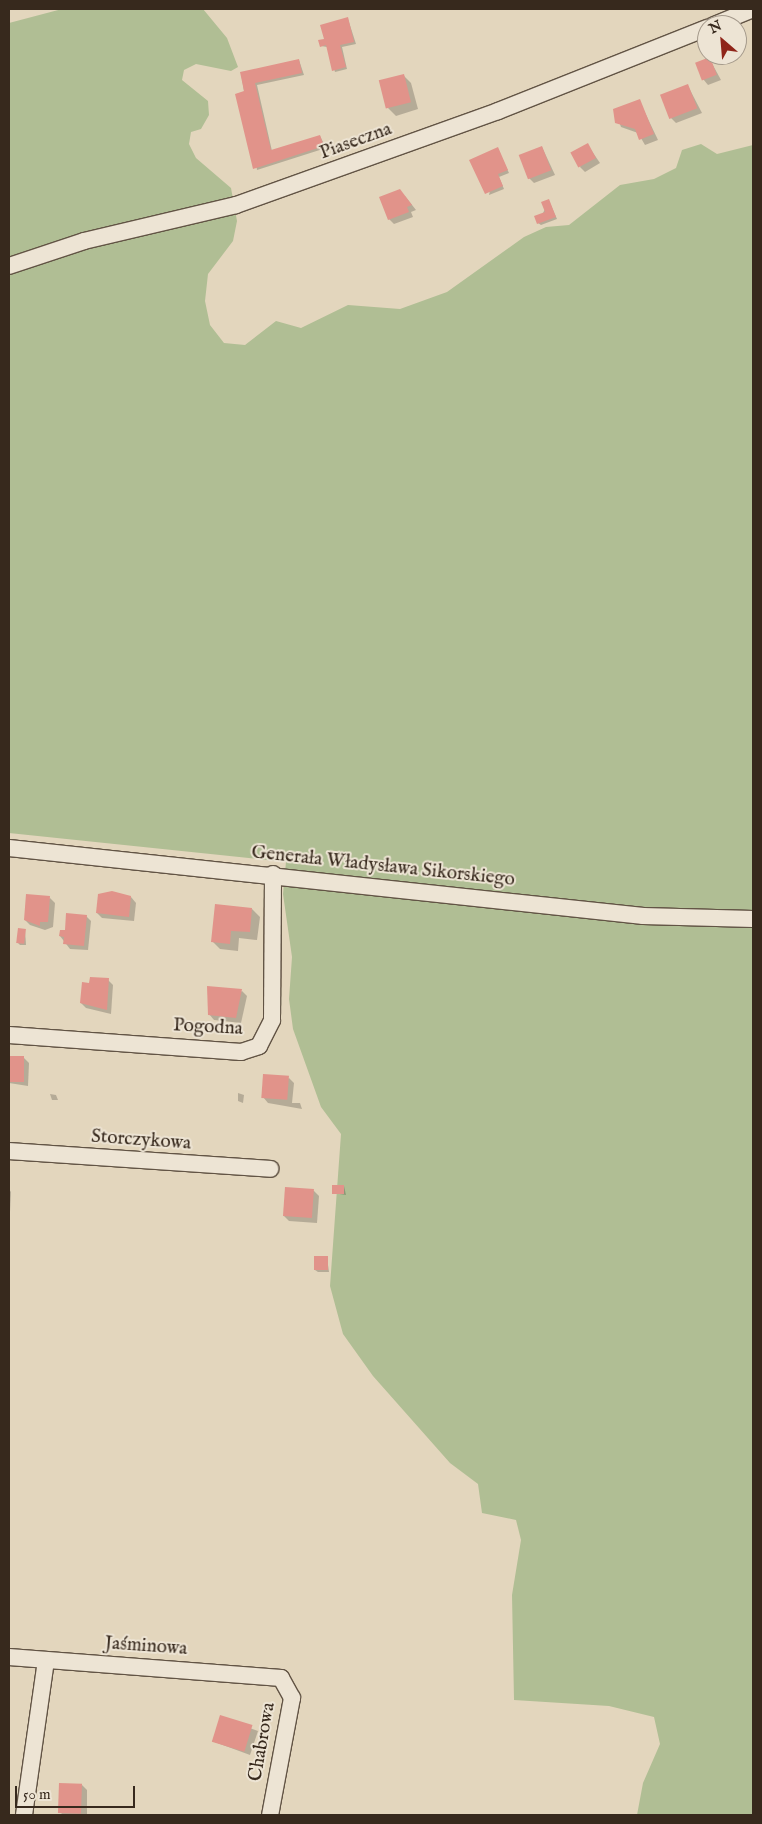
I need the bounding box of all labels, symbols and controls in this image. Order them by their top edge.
north arrow [697,15,747,65]
text: N [706,17,725,38]
street label: Piaseczna [317,118,395,166]
street label: Generała Władysława Sikorskiego [250,842,516,892]
street label: Pogodna [173,1015,243,1041]
street label: Storczykowa [90,1126,192,1156]
street label: Jaśminowa [104,1633,188,1661]
street label: Chabrowa [245,1701,281,1783]
scale bar [18,1776,138,1808]
text: 50 m [23,1785,51,1804]

